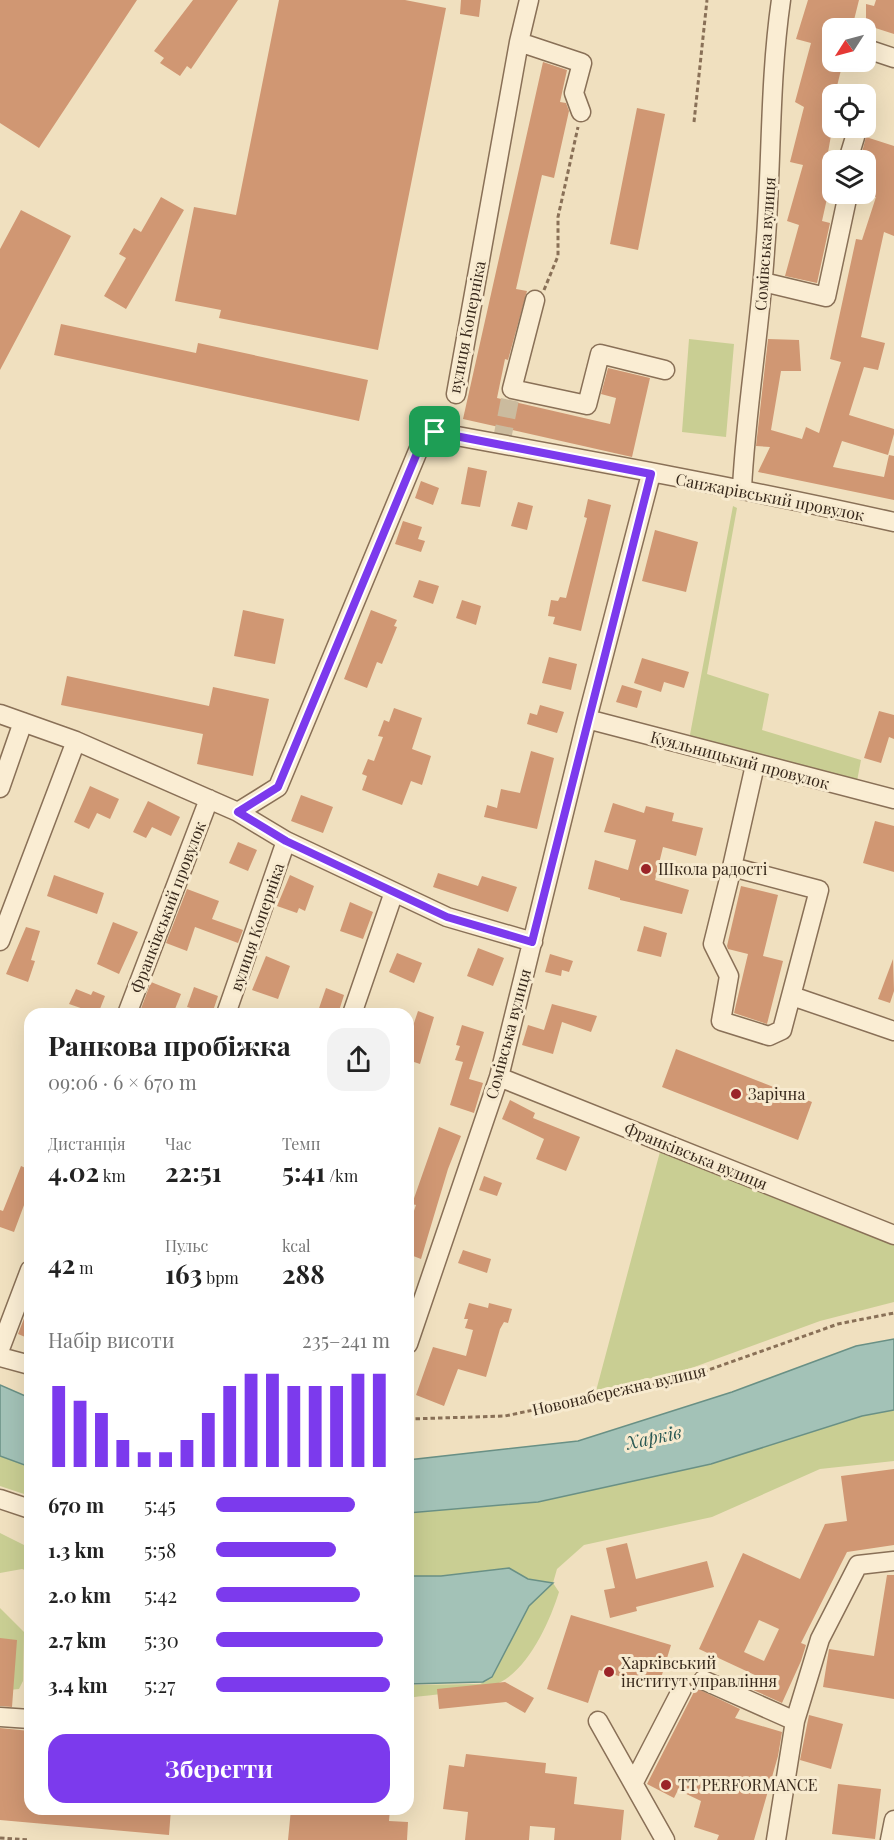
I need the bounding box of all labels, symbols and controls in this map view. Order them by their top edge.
north arrow [822,18,876,72]
map controls [822,18,876,204]
button: locate [822,84,876,138]
button: layers [822,150,876,204]
street label: Сомівська вулиця [749,176,780,312]
street label: вулиця Коперніка [443,259,490,395]
pin [409,406,460,457]
icon: arrive [418,415,451,448]
street label: Санжарівський провулок [674,468,866,525]
street label: Куяльницький провулок [648,725,832,794]
street label: Франківський провулок [125,818,210,996]
place label: Школа радості [658,858,768,879]
street label: вулиця Коперніка [225,860,288,994]
marker: Школа радості [639,862,653,876]
street label: Сомівська вулиця [480,966,535,1101]
text: Ранкова пробіжка [48,1027,291,1063]
button: share [327,1028,390,1091]
text: 09:06 · 6 × 670 m [48,1068,197,1095]
place label: Зарічна [748,1083,805,1104]
marker: Зарічна [729,1087,743,1101]
street label: Франківська вулиця [621,1117,771,1194]
text: Дистанція [48,1133,126,1154]
text: Час [165,1133,191,1154]
text: Темп [282,1133,320,1154]
text: 4.02 [48,1154,99,1189]
text: 22:51 [165,1154,222,1189]
text: 5:41 [282,1154,325,1189]
text: km [99,1165,126,1186]
text: /km [325,1165,358,1186]
text: Пульс [165,1235,208,1256]
text: kcal [282,1235,311,1256]
text: 42 [48,1246,75,1281]
text: 163 [165,1256,202,1291]
text: 288 [282,1256,325,1291]
text: m [75,1257,94,1278]
text: bpm [202,1267,239,1288]
text: Набір висоти [48,1326,174,1353]
text: 235–241 m [302,1326,390,1353]
street label: Новонабережна вулиця [530,1359,708,1420]
water label: Харків [623,1419,684,1455]
text: 670 m [48,1491,104,1518]
text: 5:45 [144,1491,176,1518]
text: 1.3 km [48,1536,104,1563]
text: 5:58 [144,1536,176,1563]
text: 2.0 km [48,1581,111,1608]
text: 5:42 [144,1581,177,1608]
text: 2.7 km [48,1626,106,1653]
text: 5:30 [144,1626,179,1653]
place label: Харківський інститут управління [621,1652,778,1691]
marker: Харківський інститут управління [602,1665,616,1679]
text: 3.4 km [48,1671,108,1698]
text: 5:27 [144,1671,175,1698]
button: Зберегти [48,1734,390,1803]
place label: TT PERFORMANCE [678,1774,818,1795]
marker: TT PERFORMANCE [659,1778,673,1792]

